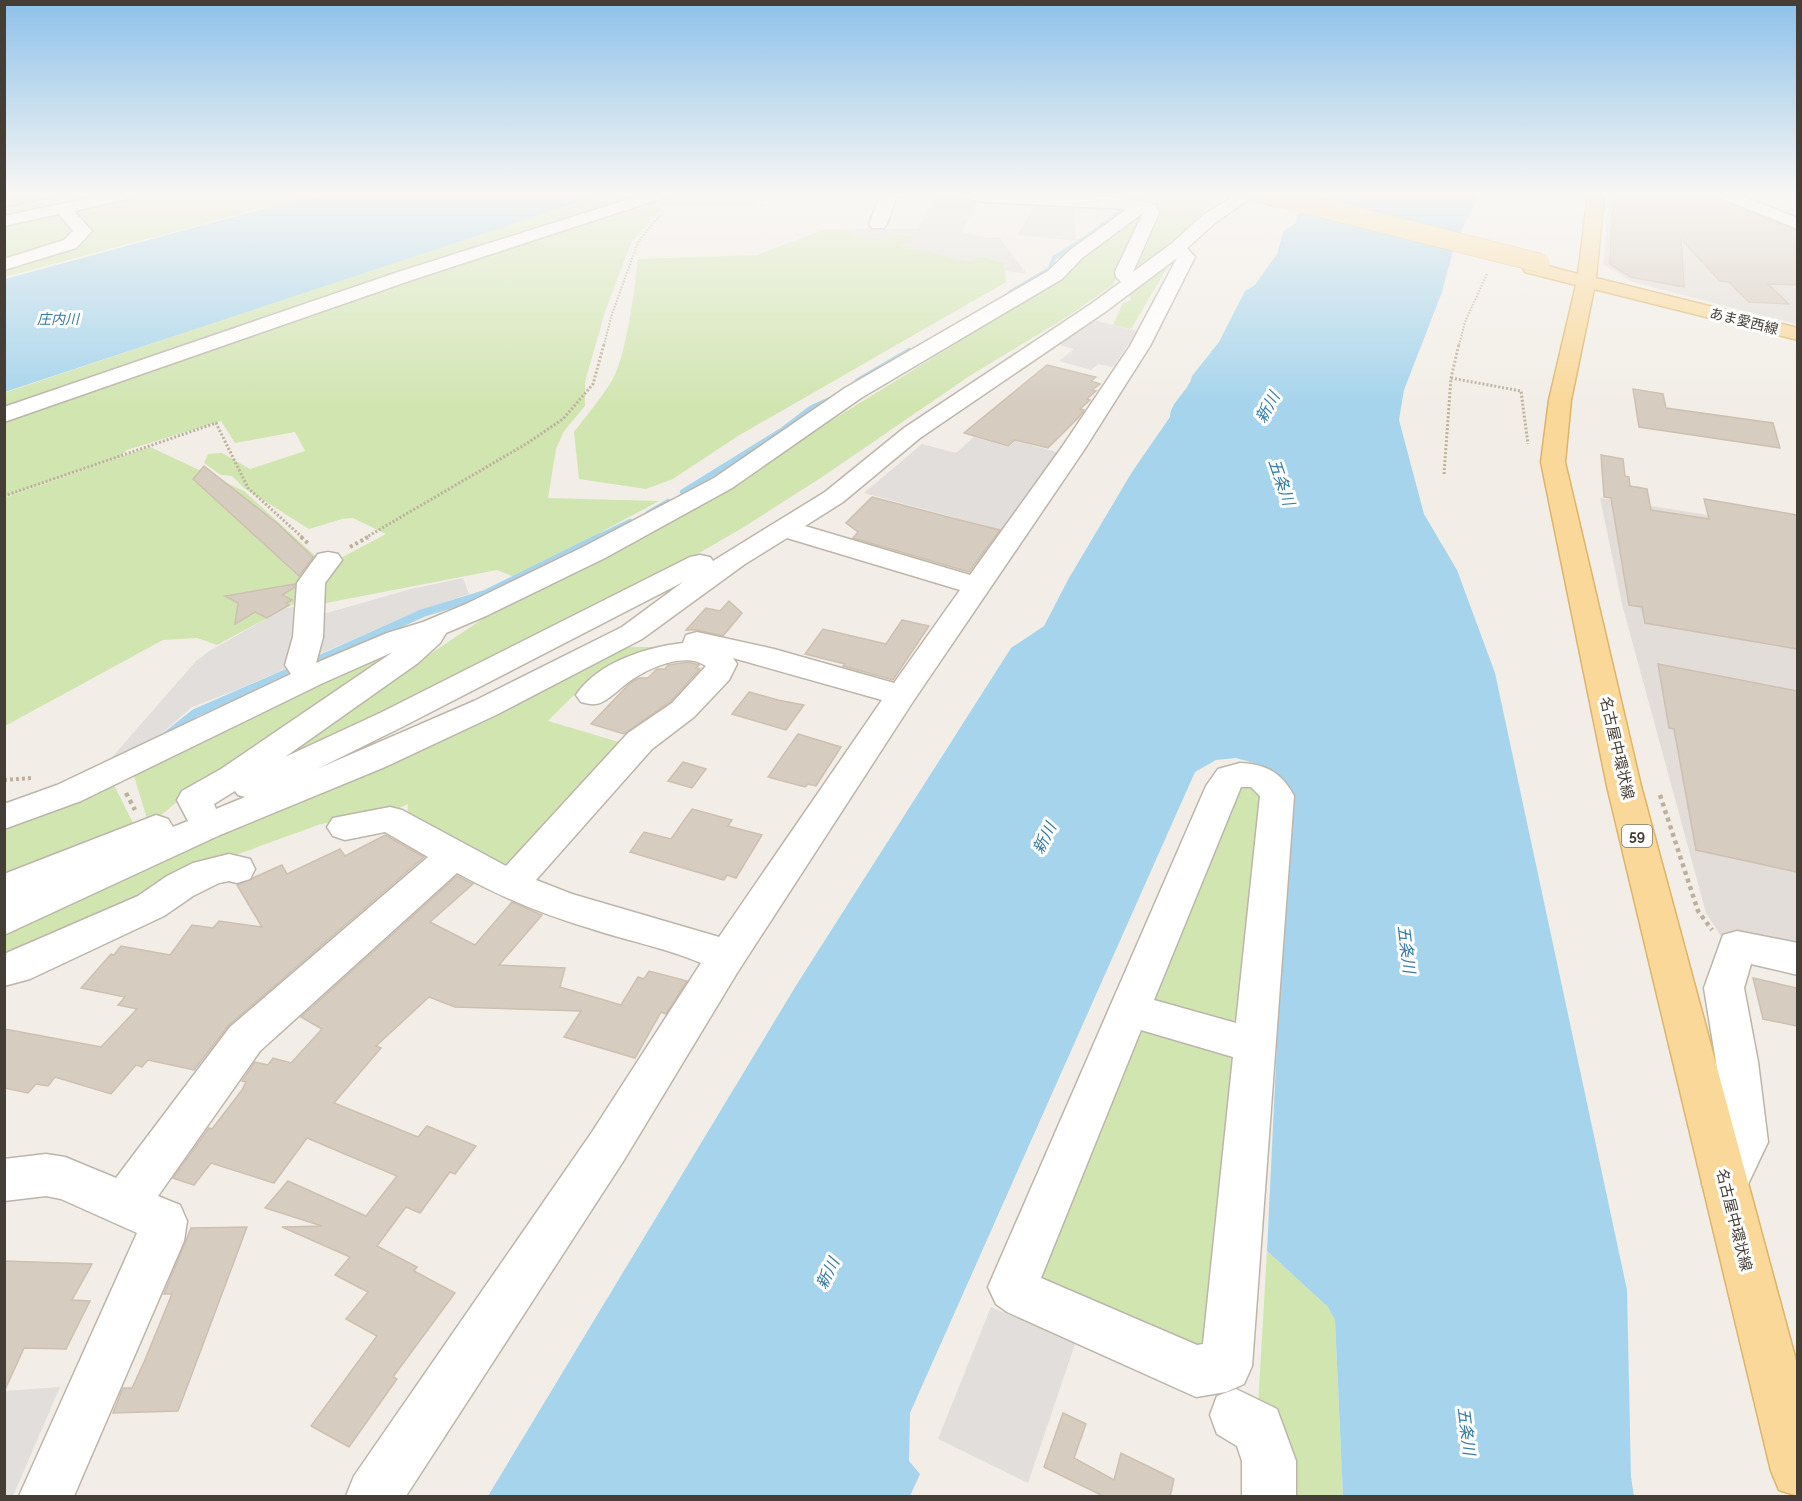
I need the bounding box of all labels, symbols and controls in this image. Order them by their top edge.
street label: あま愛西線 [1708,305,1780,337]
water label: 庄内川 [37,311,81,327]
water label: 新川 [1251,387,1284,426]
water label: 五条川 [1265,456,1299,510]
street label: 名古屋中環状線 [1596,695,1638,801]
water label: 新川 [1029,818,1061,857]
road number: 59 [1622,825,1652,847]
water label: 五条川 [1394,924,1419,976]
street label: 名古屋中環状線 [1713,1167,1755,1273]
water label: 新川 [812,1253,844,1292]
water label: 五条川 [1454,1406,1479,1458]

